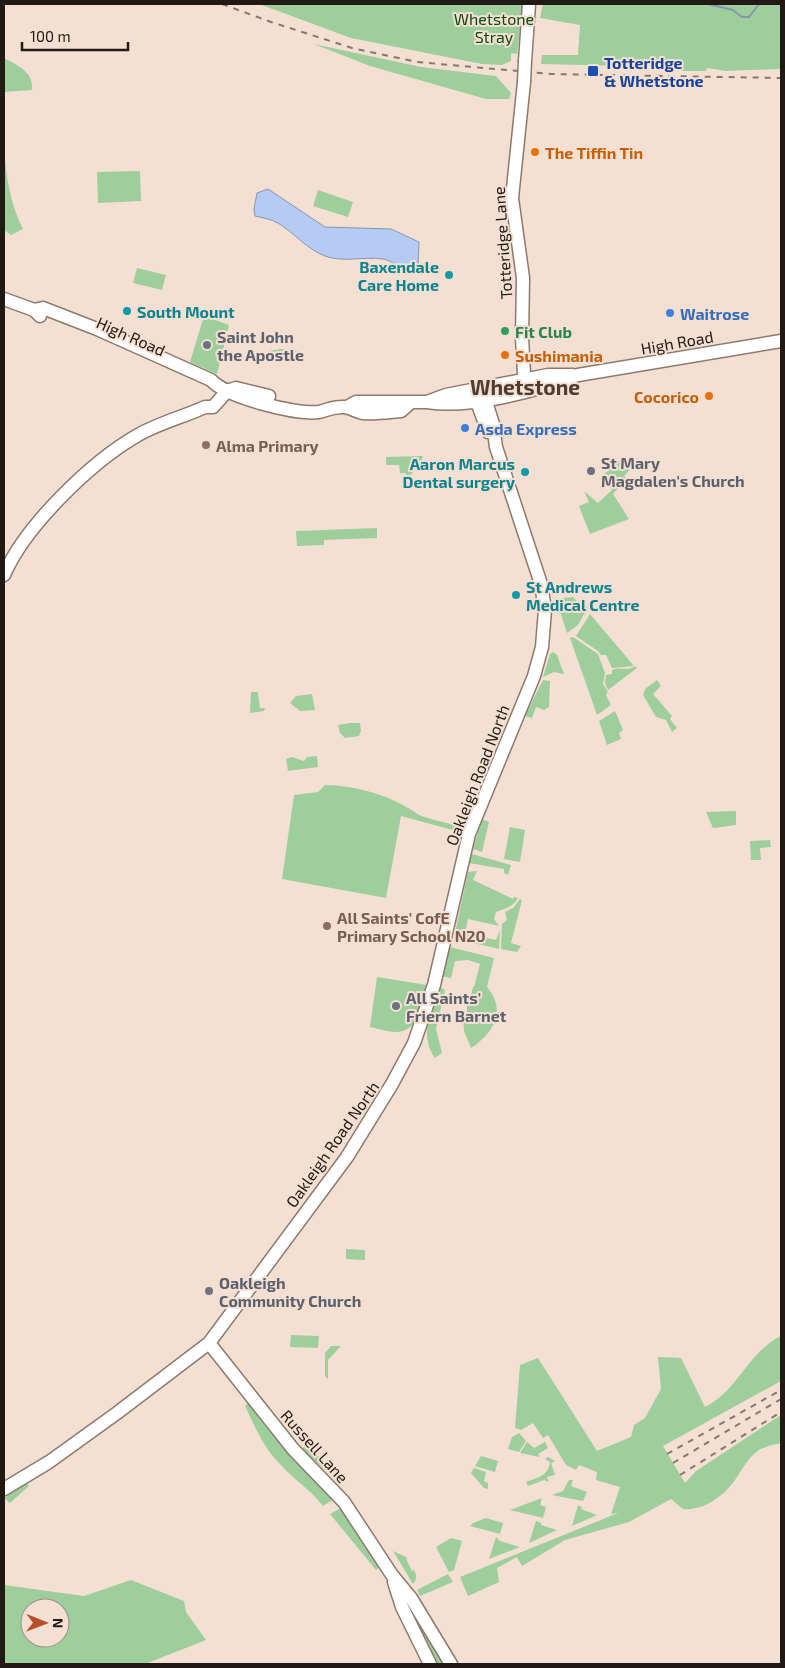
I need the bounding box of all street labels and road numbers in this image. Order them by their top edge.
street label: Totteridge Lane [489,186,515,300]
street label: High Road [94,312,168,360]
street label: High Road [639,326,715,358]
street label: Oakleigh Road North [441,702,513,848]
street label: Oakleigh Road North [281,1077,383,1211]
street label: Russell Lane [277,1406,353,1486]

